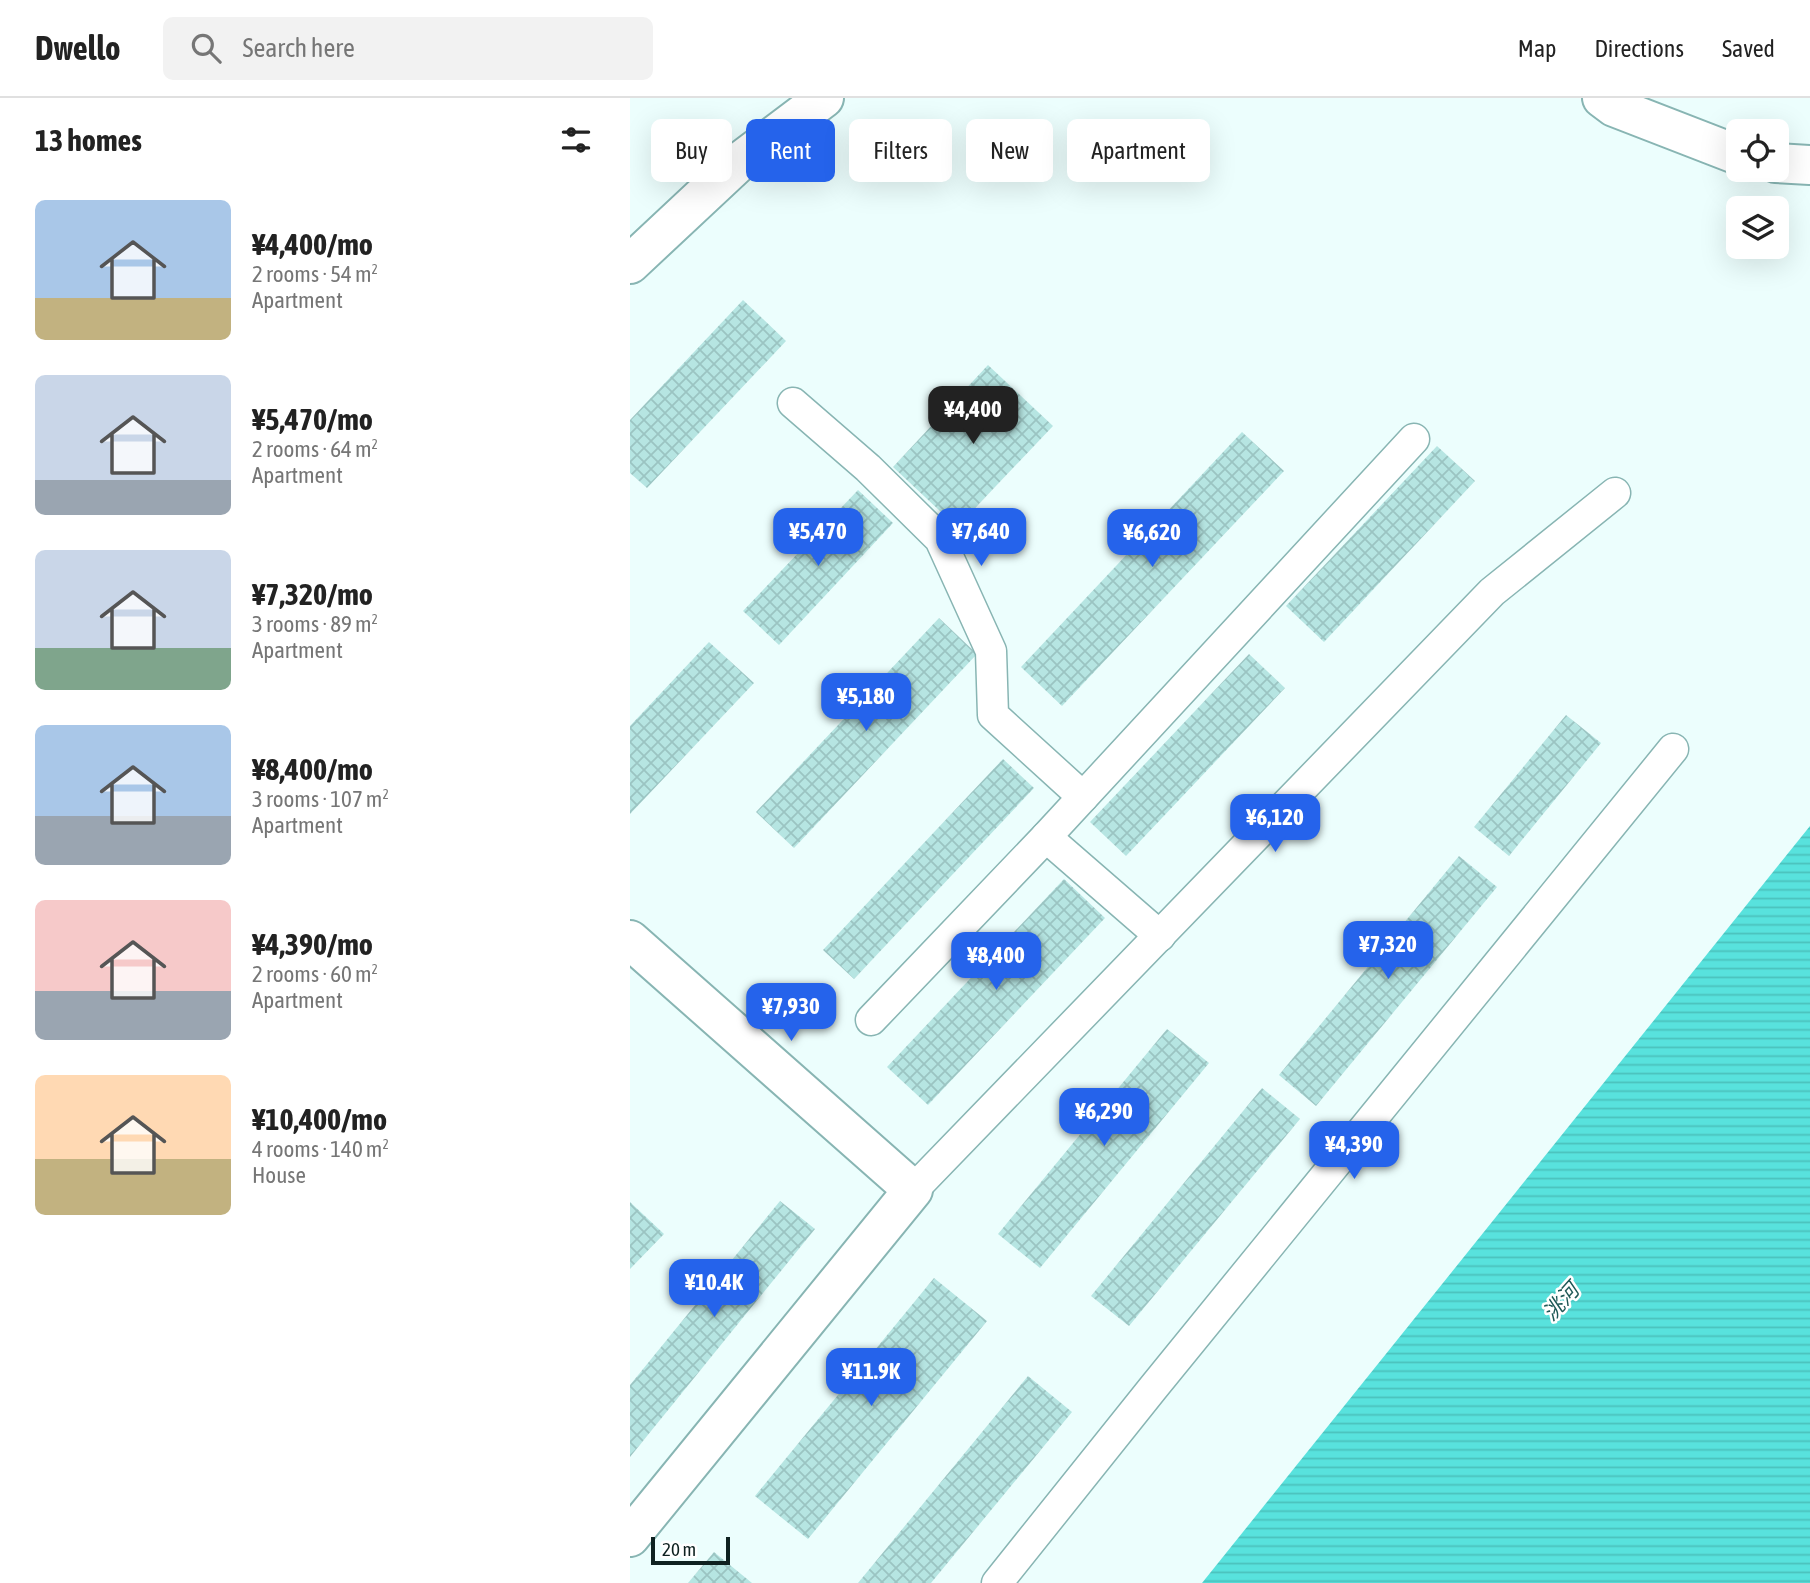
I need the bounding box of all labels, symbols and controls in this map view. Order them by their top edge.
search box [163,17,653,80]
text: Dwello [35,29,121,67]
icon: search [187,29,225,67]
text: Search here [243,33,355,63]
text: Map [1518,35,1556,62]
text: Directions [1594,35,1684,62]
text: Saved [1722,35,1775,62]
chip: Buy [651,119,732,182]
chip: Rent [746,119,835,182]
chip: Filters [849,119,952,182]
chip: New [966,119,1053,182]
chip: Apartment [1067,119,1210,182]
map controls [1726,119,1789,259]
button: locate [1726,119,1789,182]
icon: filters [557,121,595,159]
text: 13 homes [35,123,142,157]
button: layers [1726,196,1789,259]
text: ¥4,400/mo [252,227,373,261]
icon: home [91,228,175,312]
text: 2 rooms · 54 m² [252,261,378,287]
text: Apartment [252,287,343,313]
pin: ¥4,400 [916,386,1030,446]
text: ¥4,400 [944,396,1002,422]
text: ¥5,470/mo [252,402,373,436]
icon: home [91,403,175,487]
text: 2 rooms · 64 m² [252,436,378,462]
text: Apartment [252,462,343,488]
pin: ¥5,470 [761,508,875,568]
pin: ¥7,640 [924,508,1038,568]
pin: ¥6,620 [1095,510,1209,569]
text: ¥5,470 [789,518,847,544]
text: ¥7,640 [952,518,1010,544]
text: ¥6,620 [1123,519,1181,545]
text: ¥7,320/mo [252,577,373,611]
icon: home [91,578,175,662]
text: 3 rooms · 89 m² [252,611,378,637]
text: Apartment [252,637,343,663]
pin: ¥5,180 [809,674,923,733]
text: ¥5,180 [837,683,895,709]
text: ¥8,400/mo [252,752,373,786]
icon: home [91,753,175,837]
text: 3 rooms · 107 m² [252,786,389,812]
pin: ¥6,120 [1218,794,1332,854]
text: ¥6,120 [1246,804,1304,830]
text: Apartment [252,812,343,838]
pin: ¥7,320 [1331,922,1445,981]
text: ¥4,390/mo [252,927,373,961]
icon: home [91,928,175,1012]
text: ¥7,320 [1359,931,1417,957]
pin: ¥8,400 [939,932,1053,992]
text: ¥8,400 [967,942,1025,968]
text: 2 rooms · 60 m² [252,961,378,987]
pin: ¥7,930 [734,984,848,1043]
text: Apartment [252,987,343,1013]
text: ¥7,930 [762,993,820,1019]
pin: ¥6,290 [1047,1088,1161,1148]
text: ¥6,290 [1075,1098,1133,1124]
text: ¥10,400/mo [252,1102,387,1136]
icon: home [91,1103,175,1187]
pin: ¥4,390 [1297,1122,1411,1181]
text: ¥4,390 [1325,1131,1383,1157]
text: 4 rooms · 140 m² [252,1136,389,1162]
text: House [252,1162,306,1188]
pin: ¥10.4K [657,1260,771,1319]
text: ¥10.4K [685,1269,743,1295]
water label: 洮河 [1537,1275,1586,1325]
pin: ¥11.9K [814,1348,928,1408]
text: ¥11.9K [842,1358,900,1384]
scale bar [651,1534,730,1566]
text: 20 m [662,1538,696,1560]

